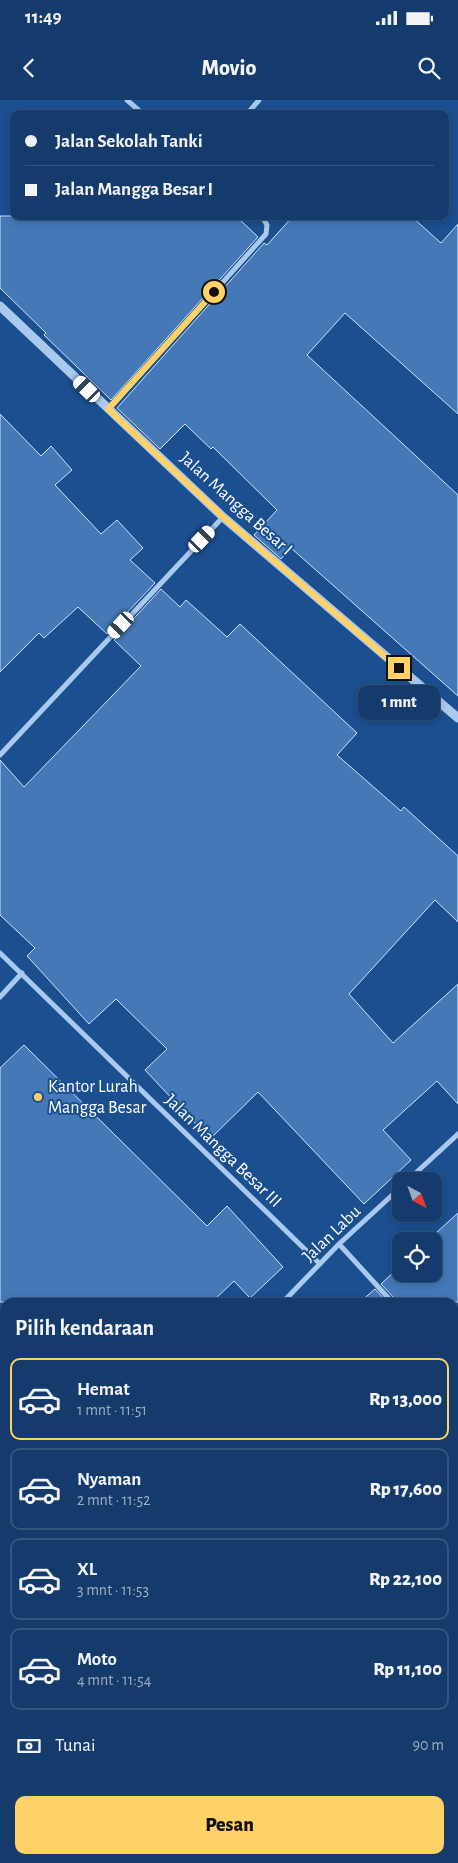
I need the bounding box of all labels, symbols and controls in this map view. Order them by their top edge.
text: 11:49 [25,8,62,27]
icon: back [15,54,43,82]
icon: search [415,54,443,82]
text: Movio [202,57,256,79]
text: Jalan Sekolah Tanki [55,132,203,151]
text: Jalan Mangga Besar I [55,180,213,199]
route start [203,281,225,303]
car [70,373,103,405]
street label: Jalan Mangga Besar I [176,449,296,559]
car [186,523,217,555]
car [105,609,136,641]
route end [388,657,410,679]
callout: 1 mnt [358,686,440,720]
text: 1 mnt [381,694,417,710]
place label: Kantor Lurah Mangga Besar [48,1078,147,1117]
marker: Kantor Lurah Mangga Besar [32,1091,44,1103]
street label: Jalan Mangga Besar III [161,1091,285,1211]
north arrow [392,1172,442,1222]
map controls [392,1172,442,1282]
street label: Jalan Labu [300,1202,364,1266]
button: locate [392,1232,442,1282]
text: Pilih kendaraan [15,1317,154,1339]
icon: car [17,1377,62,1422]
text: Hemat [77,1380,130,1399]
text: Rp 13,000 [369,1390,442,1409]
text: 1 mnt · 11:51 [77,1402,147,1418]
icon: car [17,1467,62,1512]
text: Nyaman [77,1470,141,1489]
text: Rp 17,600 [369,1480,442,1499]
text: 2 mnt · 11:52 [77,1492,151,1508]
icon: car [17,1557,62,1602]
text: XL [77,1560,97,1579]
text: Rp 22,100 [369,1570,442,1589]
text: 3 mnt · 11:53 [77,1582,149,1598]
icon: car [17,1647,62,1692]
text: Moto [77,1650,117,1669]
text: Rp 11,100 [373,1660,442,1679]
text: 4 mnt · 11:54 [77,1672,151,1688]
icon: cash [15,1732,43,1760]
text: Tunai [55,1736,96,1755]
text: 90 m [413,1737,444,1753]
button: Pesan [15,1796,444,1854]

